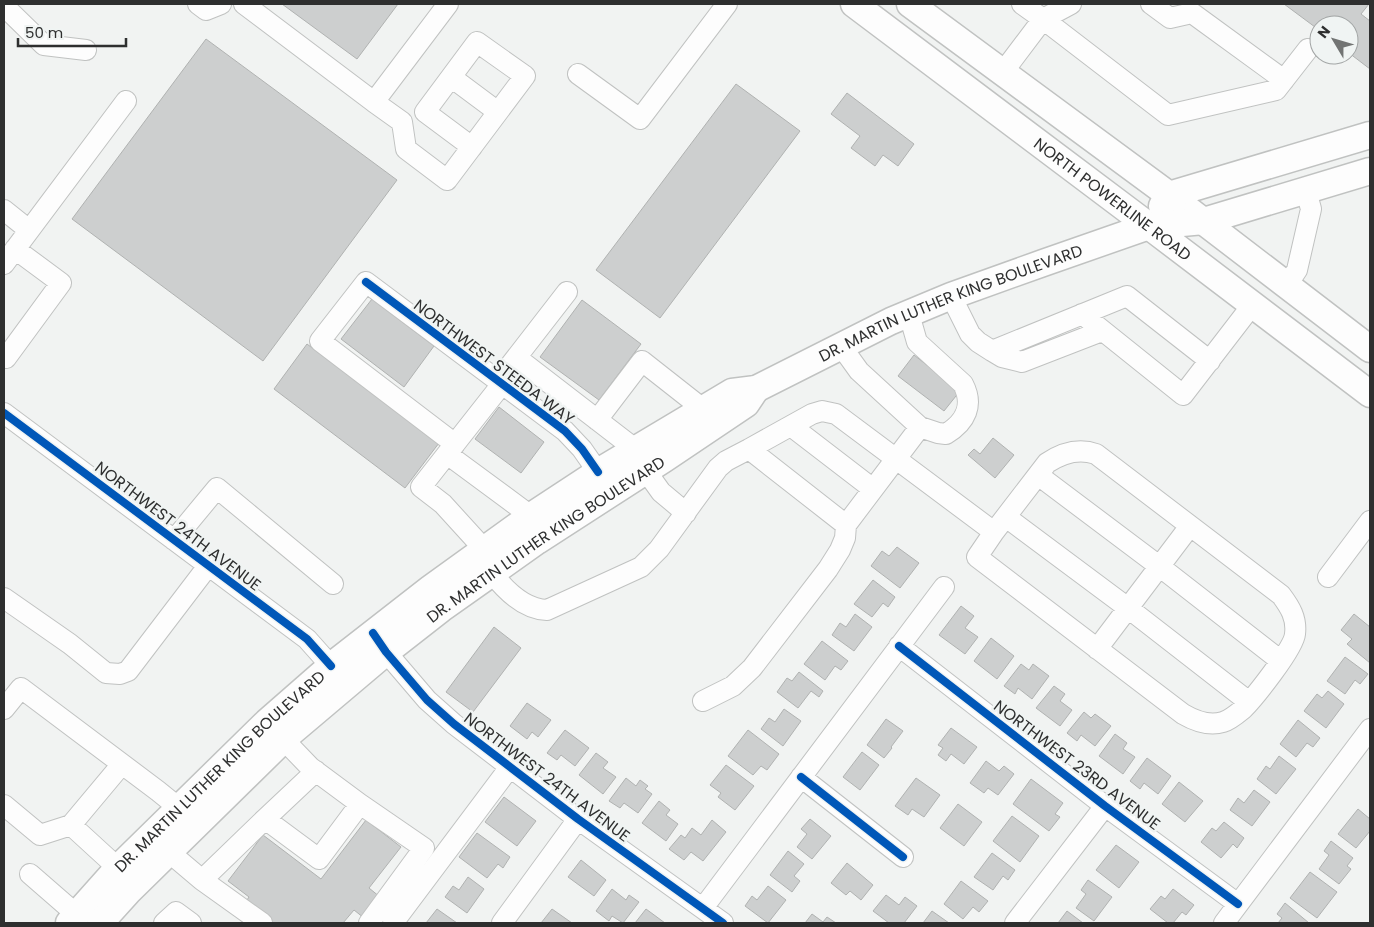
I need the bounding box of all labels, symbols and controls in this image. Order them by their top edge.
scale bar [18,15,125,47]
north arrow [1309,15,1359,65]
text: 50 m [25,22,63,43]
text: N [1313,22,1335,42]
street label: NORTH POWERLINE ROAD [1029,132,1196,266]
street label: DR. MARTIN LUTHER KING BOULEVARD [815,239,1086,367]
street label: NORTHWEST STEEDA WAY [409,294,580,431]
street label: DR. MARTIN LUTHER KING BOULEVARD [421,450,669,628]
street label: NORTHWEST 24TH AVENUE [90,456,266,596]
street label: DR. MARTIN LUTHER KING BOULEVARD [109,665,330,877]
street label: NORTHWEST 23RD AVENUE [989,695,1165,835]
street label: NORTHWEST 24TH AVENUE [459,707,635,847]

